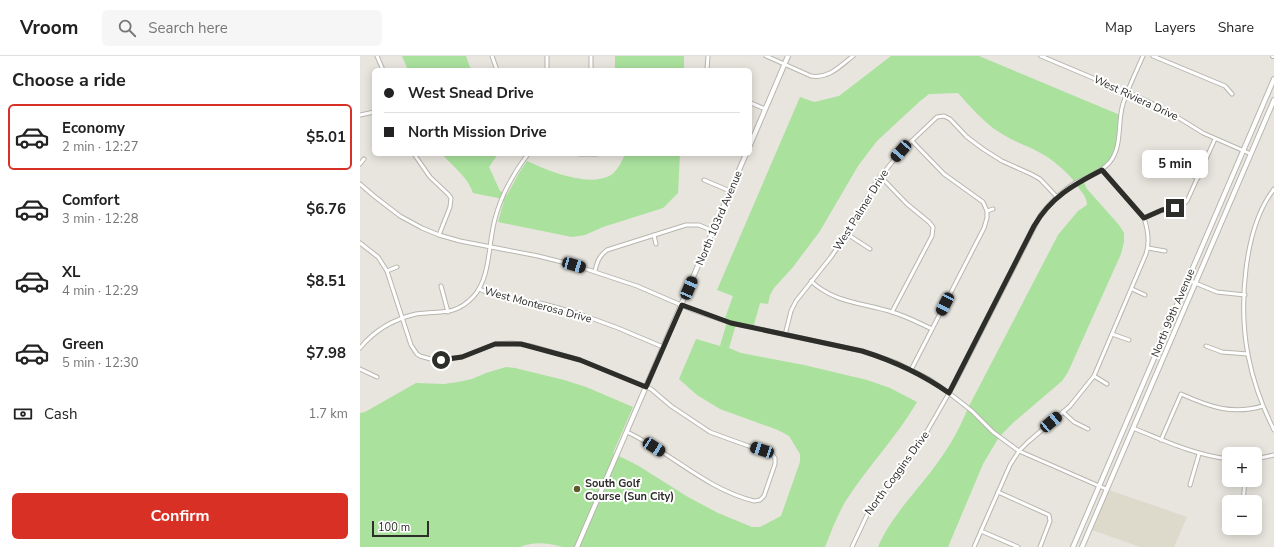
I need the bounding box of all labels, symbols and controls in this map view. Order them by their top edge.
search box [102,10,382,46]
text: Vroom [20,15,78,41]
icon: search [116,17,138,39]
text: Search here [148,18,228,38]
text: Map [1105,18,1132,37]
text: Layers [1154,18,1196,37]
text: Share [1218,18,1254,37]
text: Choose a ride [12,68,126,92]
street label: West Riviera Drive [1091,72,1181,124]
text: West Snead Drive [408,83,534,103]
text: Economy [62,118,125,138]
icon: car [14,119,50,155]
text: North Mission Drive [408,122,547,142]
text: $5.01 [306,127,346,147]
text: 2 min · 12:27 [62,138,138,156]
car [889,138,913,164]
callout: 5 min [1142,150,1208,178]
text: 5 min [1158,155,1192,173]
street label: West Palmer Drive [830,166,892,253]
street label: North 103rd Avenue [692,168,746,268]
text: Comfort [62,190,119,210]
icon: car [14,191,50,227]
text: $6.76 [306,199,346,219]
route end [1166,199,1184,217]
text: 3 min · 12:28 [62,210,138,228]
car [561,256,587,274]
text: XL [62,262,81,282]
icon: car [14,263,50,299]
street label: North 99th Avenue [1148,266,1199,360]
text: $8.51 [306,271,346,291]
car [679,275,699,301]
text: 4 min · 12:29 [62,282,138,300]
street label: West Monterosa Drive [483,283,594,327]
car [934,291,956,317]
text: Green [62,334,104,354]
icon: car [14,335,50,371]
text: $7.98 [306,343,346,363]
route start [432,351,450,369]
text: 5 min · 12:30 [62,354,138,372]
icon: cash [12,403,34,425]
text: Cash [44,404,78,424]
text: 1.7 km [308,405,348,423]
car [1038,410,1064,434]
street label: North Coggins Drive [861,428,933,518]
car [641,435,667,459]
car [749,441,775,459]
map controls [1222,447,1262,535]
button: + [1222,447,1262,487]
place label: South Golf Course (Sun City) [585,476,674,504]
marker: South Golf Course (Sun City) [572,484,582,494]
button: Confirm [12,493,348,539]
button: − [1222,495,1262,535]
scale bar [372,519,429,538]
text: 100 m [378,520,410,535]

